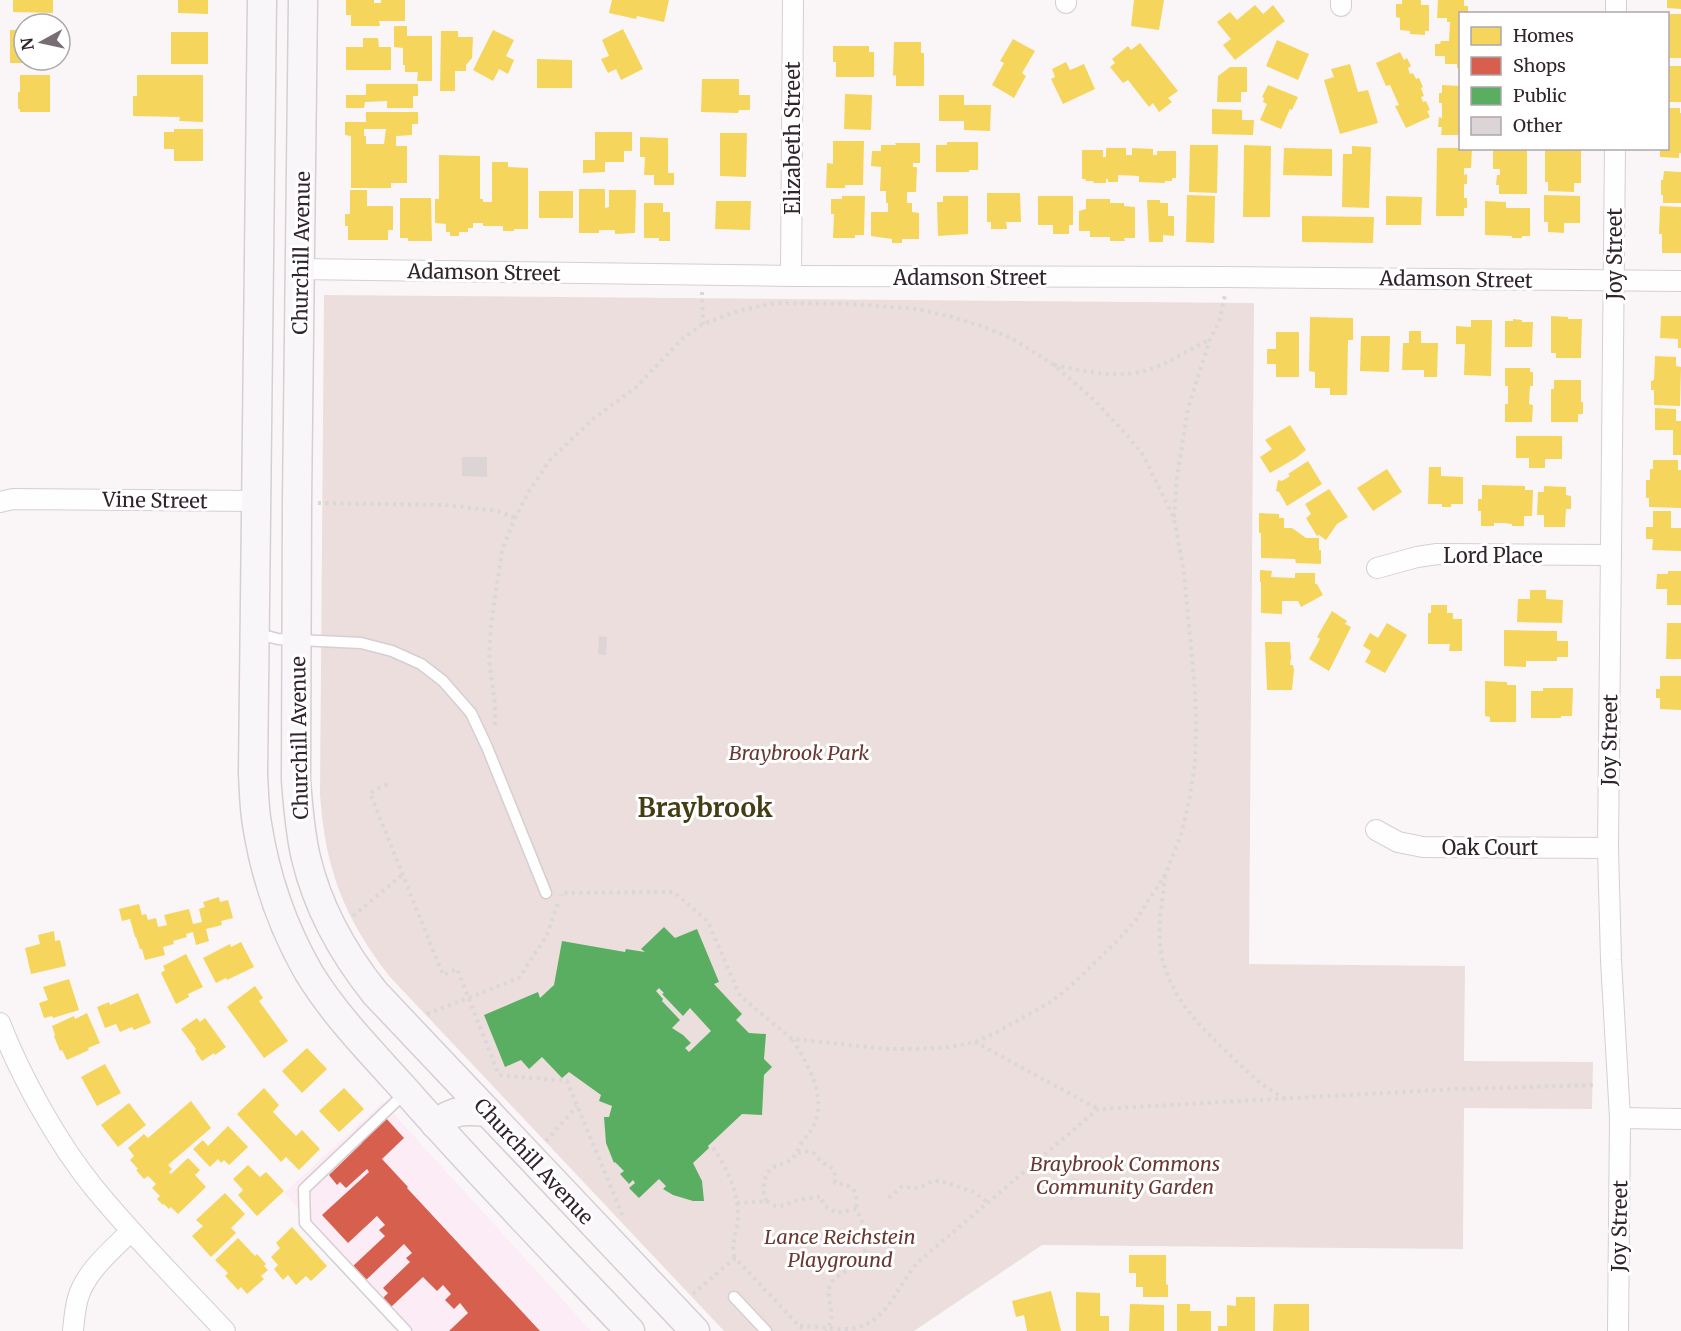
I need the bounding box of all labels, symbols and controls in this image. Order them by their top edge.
north arrow [12,12,72,72]
legend [1459,12,1669,150]
text: Homes [1513,24,1574,47]
text: N [16,36,38,52]
text: Shops [1513,54,1566,77]
street label: Elizabeth Street [780,61,805,215]
text: Public [1513,84,1567,107]
text: Other [1513,114,1563,137]
street label: Churchill Avenue [287,171,315,335]
street label: Joy Street [1602,208,1627,301]
street label: Adamson Street [406,258,561,286]
street label: Adamson Street [892,265,1047,290]
street label: Adamson Street [1378,265,1533,293]
street label: Vine Street [101,487,208,513]
street label: Lord Place [1443,543,1543,568]
street label: Churchill Avenue [285,656,313,820]
street label: Joy Street [1596,694,1622,787]
park label: Braybrook Park [729,740,869,765]
district label: Braybrook [637,791,773,824]
street label: Oak Court [1442,835,1538,860]
street label: Churchill Avenue [469,1093,599,1229]
park label: Braybrook Commons Community Garden [1030,1151,1220,1199]
street label: Joy Street [1606,1180,1632,1273]
park label: Lance Reichstein Playground [764,1224,916,1272]

